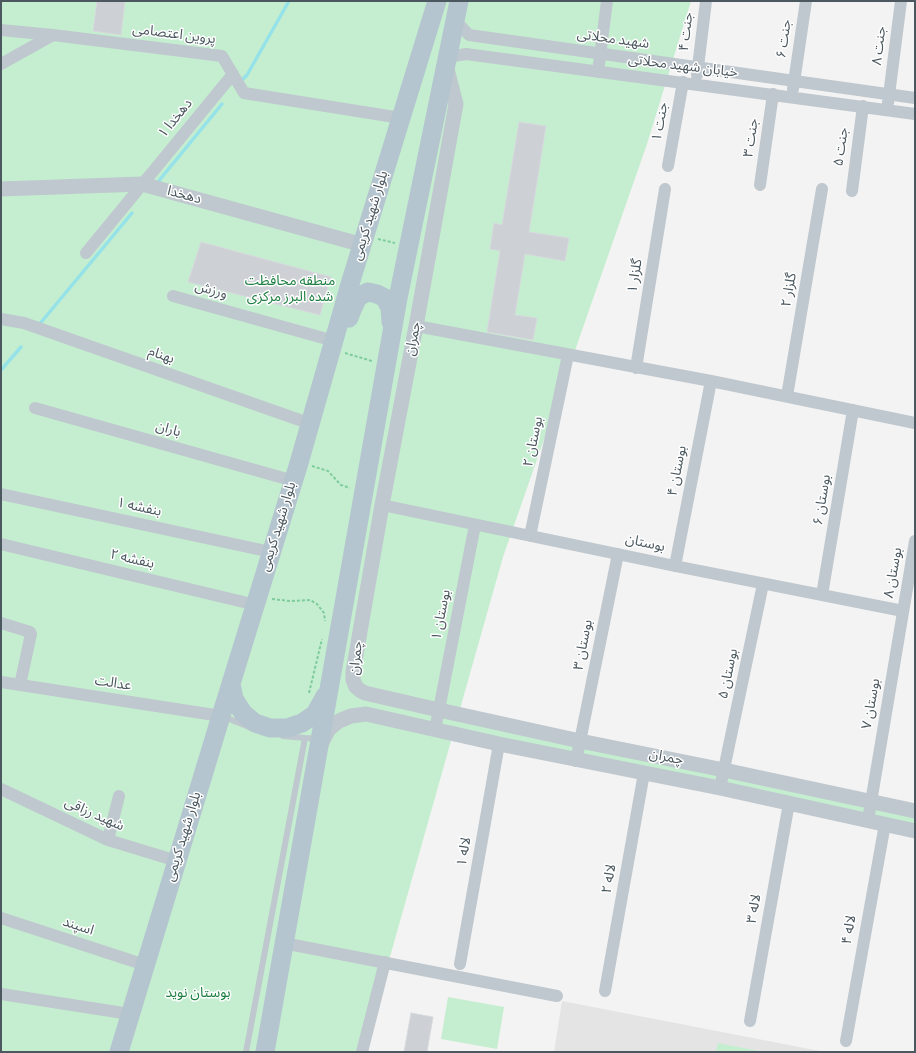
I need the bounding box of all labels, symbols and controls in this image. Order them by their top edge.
street label: جنت ۴ [676,12,698,52]
street label: جنت ۶ [774,18,796,60]
street label: پروین اعتصامی [131,22,217,48]
street label: جنت ۸ [869,26,891,66]
street label: شهید محلاتی [576,27,650,53]
street label: خیابان شهید محلاتی [627,52,739,82]
street label: دهخدا ۱ [155,96,197,142]
street label: جنت ۱ [649,101,673,143]
street label: جنت ۳ [741,117,763,159]
street label: جنت ۵ [831,126,853,168]
street label: بلوار شهید کریمی [349,169,393,263]
street label: دهخدا [165,183,203,209]
street label: گلزار ۱ [625,258,647,294]
street label: گلزار ۲ [779,272,801,308]
park label: منطقه محافظت شده البرز مرکزی [245,274,335,306]
street label: ورزش [193,278,229,304]
street label: چمران [402,320,426,358]
street label: بهنام [146,344,176,368]
street label: بوستان ۲ [520,415,548,469]
street label: باران [153,418,183,442]
street label: بوستان ۴ [665,444,691,498]
street label: بوستان ۶ [811,473,835,527]
street label: بلوار شهید کریمی [257,480,301,574]
street label: بنفشه ۱ [115,495,163,521]
street label: بوستان [624,532,666,556]
street label: بوستان ۸ [881,546,907,600]
street label: بنفشه ۲ [108,547,156,573]
street label: بوستان ۱ [429,588,455,642]
street label: بوستان ۳ [571,618,597,672]
street label: چمران [347,640,367,676]
street label: بوستان ۵ [715,647,743,701]
street label: عدالت [94,673,132,695]
street label: بوستان ۷ [859,677,885,731]
street label: چمران [647,746,685,770]
street label: بلوار شهید کریمی [162,790,206,884]
street label: شهید رزاقی [62,794,126,836]
street label: لاله ۱ [454,836,476,868]
street label: لاله ۲ [599,863,621,895]
street label: لاله ۳ [744,893,766,925]
street label: اسپند [60,914,96,940]
street label: لاله ۴ [839,914,861,946]
park label: بوستان نوید [165,986,231,1002]

